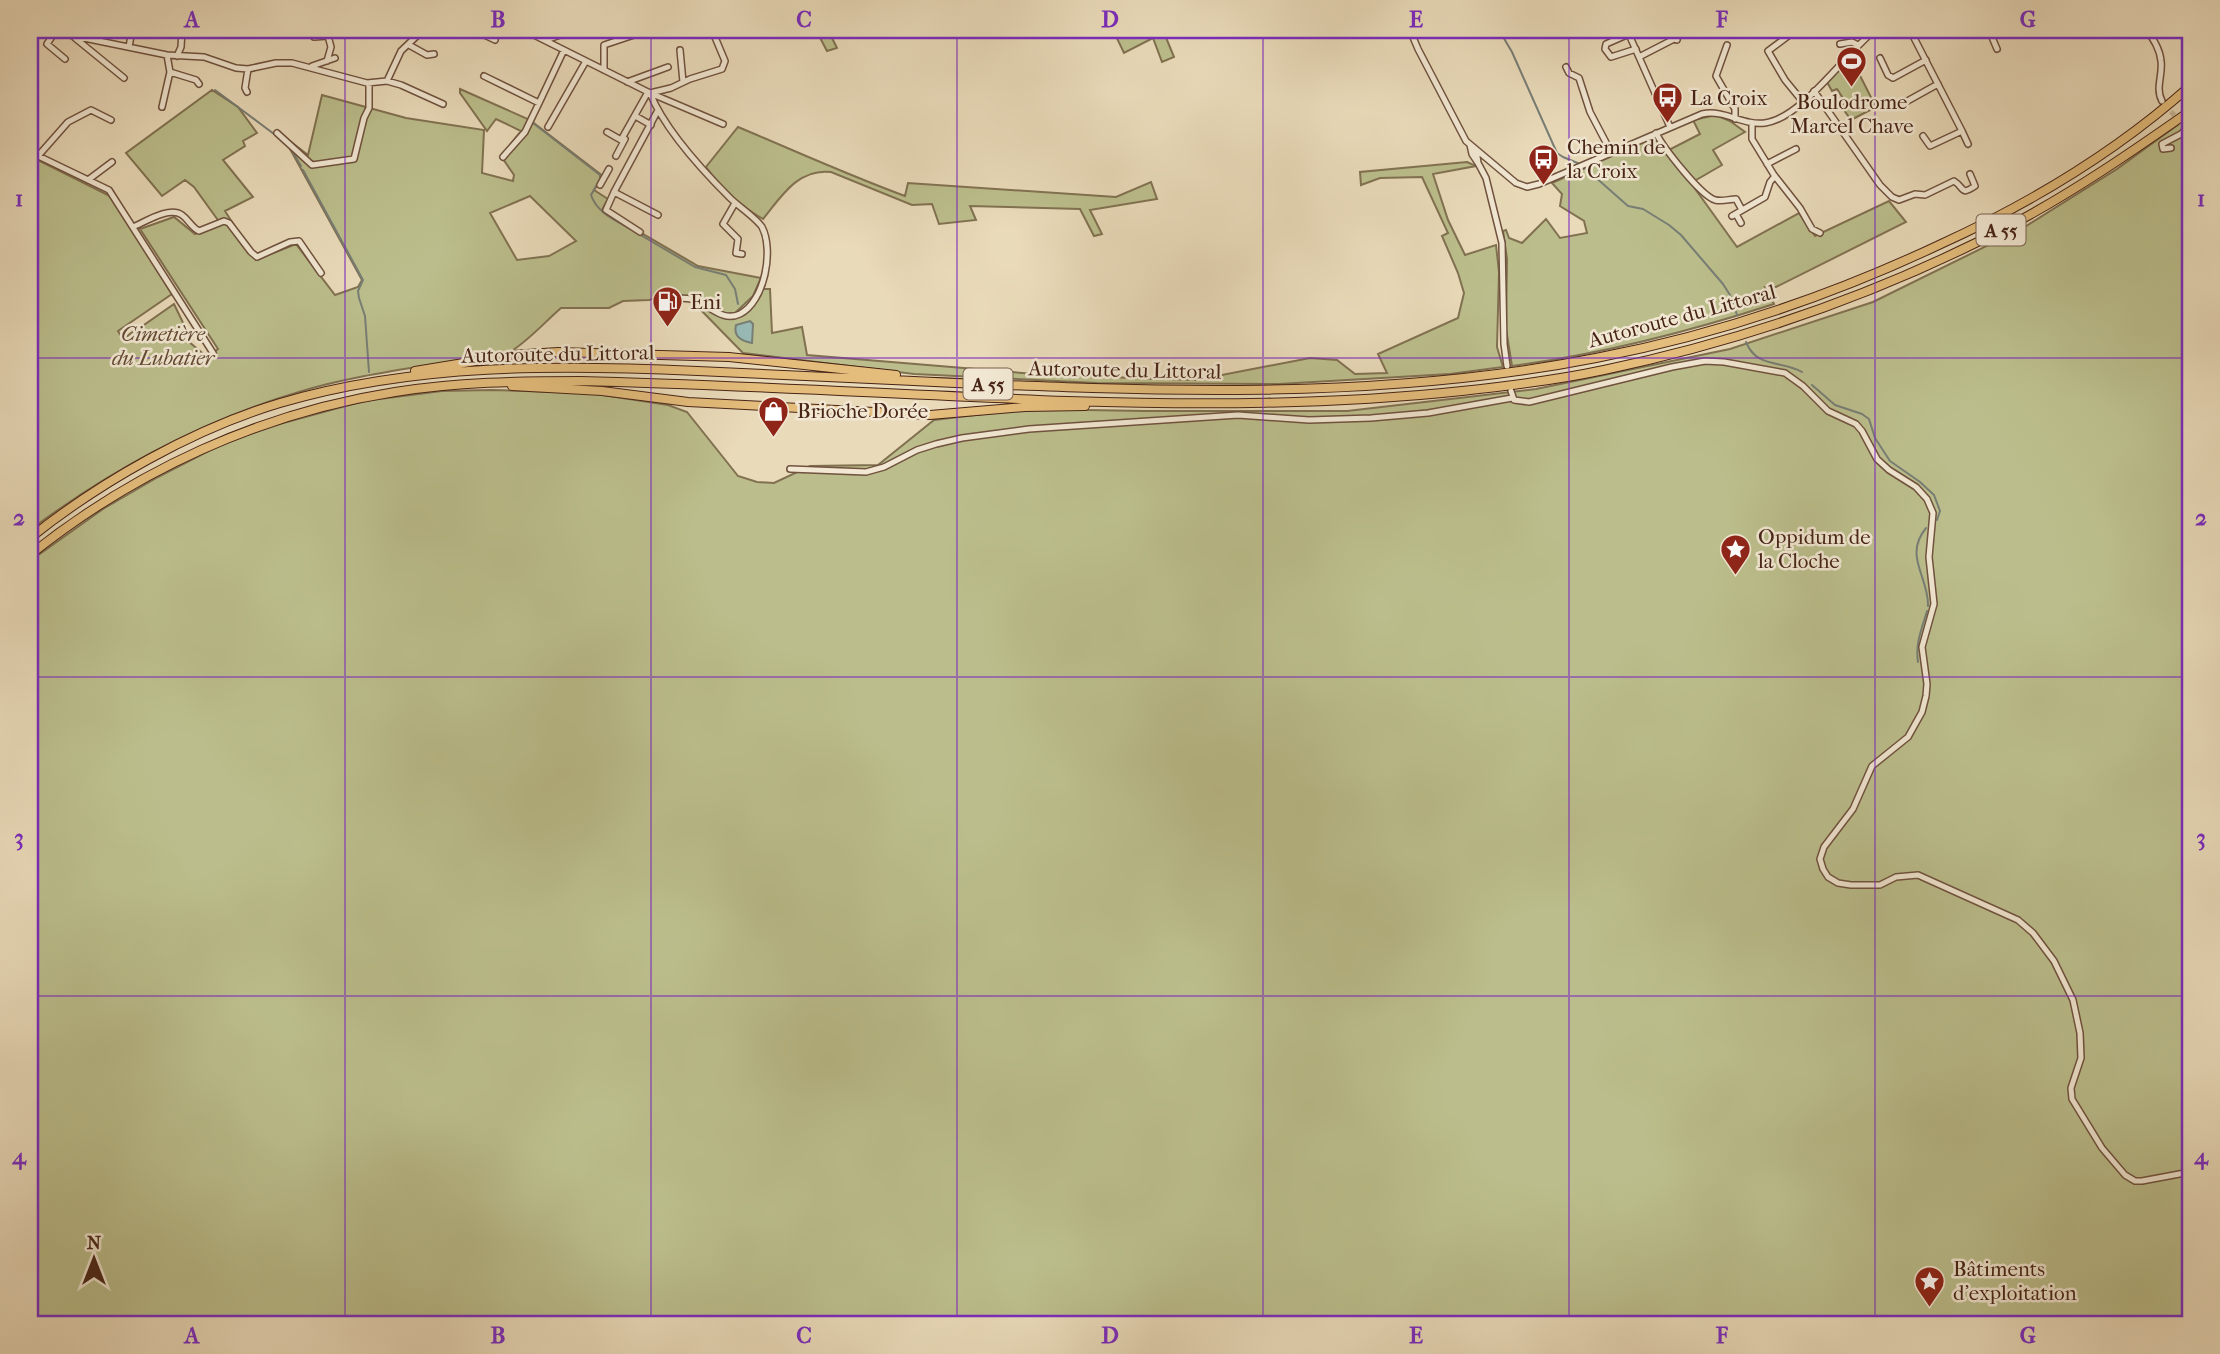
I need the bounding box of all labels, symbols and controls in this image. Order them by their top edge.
text: A [183,6,201,33]
text: B [491,6,506,33]
text: C [796,6,812,33]
text: D [1101,6,1119,33]
text: E [1409,6,1423,33]
text: F [1715,6,1729,33]
text: G [2020,6,2036,33]
sports icon: Boulodrome Marcel Chave [1835,45,1869,89]
bus stop icon: La Croix [1650,81,1684,125]
place label: La Croix [1690,86,1767,110]
place label: Boulodrome Marcel Chave [1790,90,1914,138]
place label: Chemin de la Croix [1566,135,1665,183]
bus stop icon: Chemin de la Croix [1527,142,1561,186]
text: 1 [15,185,23,212]
text: 1 [2197,185,2205,212]
road number: A 55 [1976,214,2025,246]
street label: Autoroute du Littoral [1585,279,1779,353]
fuel station icon: Eni [650,285,684,329]
place label: Eni [690,290,721,314]
park label: Cimetière du Lubatier [112,322,216,370]
street label: Autoroute du Littoral [460,340,655,368]
street label: Autoroute du Littoral [1027,356,1222,384]
road number: A 55 [964,368,1012,400]
shop icon: Brioche Dorée [757,394,791,438]
place label: Brioche Dorée [797,399,928,423]
text: 2 [13,504,25,531]
text: 2 [2195,504,2207,531]
place label: Oppidum de la Cloche [1757,525,1871,573]
place icon: Oppidum de la Cloche [1718,532,1752,576]
text: 3 [14,824,24,851]
text: 3 [2196,824,2206,851]
text: 4 [11,1143,27,1170]
text: 4 [2193,1143,2209,1170]
north arrow [60,1224,130,1294]
text: N [87,1232,102,1254]
place label: Bâtiments d'exploitation [1953,1257,2077,1305]
place icon: Bâtiments d'exploitation [1913,1264,1947,1308]
text: A [183,1322,201,1349]
text: B [491,1322,506,1349]
text: C [796,1322,812,1349]
text: D [1101,1322,1119,1349]
text: E [1409,1322,1423,1349]
text: F [1715,1322,1729,1349]
text: G [2020,1322,2036,1349]

